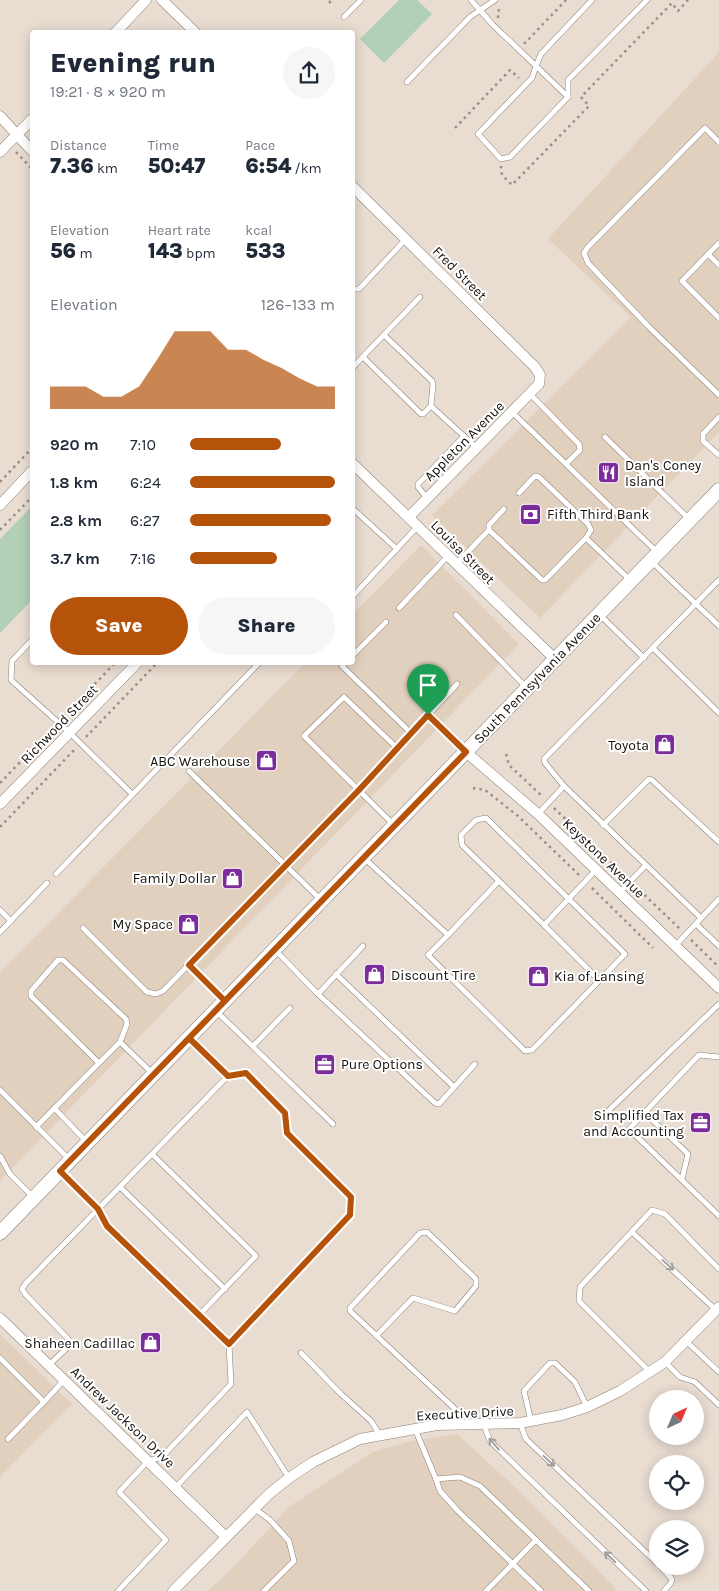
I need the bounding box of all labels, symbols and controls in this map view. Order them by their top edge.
text: Evening run [50,46,216,79]
button: share [283,47,335,99]
text: 19:21 · 8 × 920 m [50,82,166,101]
text: Distance [50,137,107,154]
text: Time [148,137,179,154]
text: Pace [245,137,275,154]
text: 7.36 [50,154,94,178]
text: 50:47 [148,154,205,178]
text: 6:54 [245,154,291,178]
text: km [94,160,118,177]
text: /km [291,160,322,177]
text: Elevation [50,222,109,239]
text: Heart rate [148,222,211,239]
text: kcal [245,222,272,239]
text: 56 [50,239,76,263]
text: 143 [148,239,183,263]
text: 533 [245,239,285,263]
street label: Fred Street [429,243,490,304]
text: m [76,245,93,262]
text: bpm [183,245,216,262]
text: Elevation [50,295,118,314]
text: 126–133 m [261,295,335,314]
street label: Appleton Avenue [421,398,508,485]
text: 920 m [50,435,99,454]
text: 7:10 [130,435,156,454]
place label: Dan's Coney Island [625,457,702,490]
restaurant icon: Dan's Coney Island [597,461,621,485]
text: 1.8 km [50,473,98,492]
text: 6:24 [130,473,161,492]
bank icon: Fifth Third Bank [519,502,543,526]
place label: Fifth Third Bank [547,506,650,523]
text: 2.8 km [50,511,102,530]
text: 6:27 [130,511,160,530]
street label: Louisa Street [427,517,498,588]
text: 3.7 km [50,549,100,568]
text: 7:16 [130,549,156,568]
button: Save [50,597,188,655]
button: Share [198,597,335,655]
street label: South Pennsylvania Avenue [470,609,604,747]
pin [407,664,449,715]
icon: arrive [414,671,442,699]
street label: Richwood Street [17,681,102,768]
shop icon: Toyota [653,733,677,757]
place label: Toyota [608,737,649,754]
shop icon: ABC Warehouse [254,749,278,773]
place label: ABC Warehouse [150,753,250,770]
street label: Keystone Avenue [559,815,648,902]
shop icon: Family Dollar [220,866,244,890]
place label: Family Dollar [133,870,217,887]
shop icon: My Space [177,912,201,936]
place label: My Space [113,916,173,933]
shop icon: Discount Tire [363,963,387,987]
shop icon: Kia of Lansing [526,964,550,988]
place label: Discount Tire [391,967,476,984]
place label: Kia of Lansing [554,968,644,985]
office icon: Pure Options [313,1052,337,1076]
place label: Pure Options [341,1056,423,1073]
place label: Simplified Tax and Accounting [583,1107,684,1140]
office icon: Simplified Tax and Accounting [688,1111,712,1135]
one-way arrow [662,1259,675,1270]
shop icon: Shaheen Cadillac [139,1331,163,1355]
place label: Shaheen Cadillac [24,1335,135,1352]
street label: Andrew Jackson Drive [67,1363,178,1472]
north arrow [649,1390,704,1445]
map controls [649,1390,704,1575]
street label: Executive Drive [416,1402,514,1425]
one-way arrow [489,1437,500,1450]
one-way arrow [543,1455,555,1467]
button: locate [649,1455,704,1510]
button: layers [649,1520,704,1575]
one-way arrow [604,1551,617,1563]

